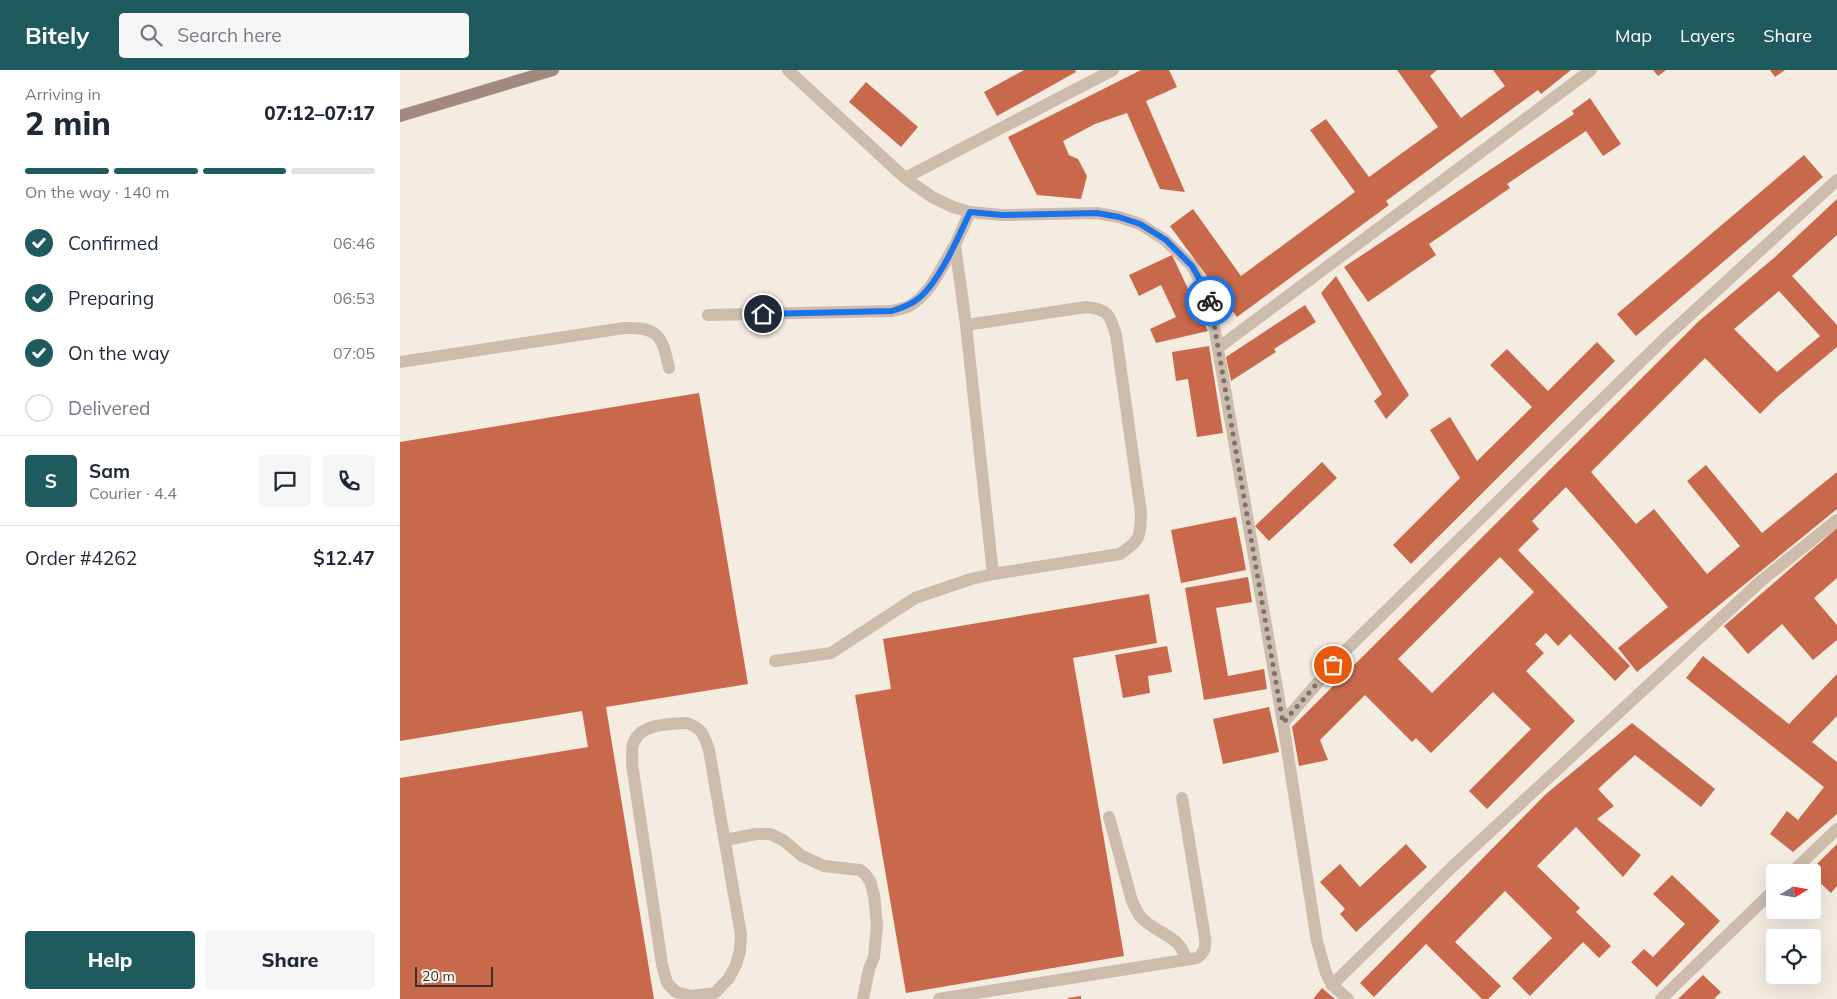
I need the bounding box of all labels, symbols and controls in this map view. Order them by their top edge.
search box [119,13,469,58]
text: Bitely [25,20,89,50]
icon: search [137,21,165,49]
text: Search here [177,23,282,47]
text: Map [1615,24,1652,47]
text: Layers [1680,24,1735,47]
text: Share [1763,24,1812,47]
text: Arriving in [25,84,101,104]
text: 07:12–07:17 [264,101,375,125]
text: 2 min [25,103,111,143]
text: On the way · 140 m [25,182,170,202]
icon: check [25,229,53,257]
text: Confirmed [68,231,159,255]
text: 06:46 [333,233,375,253]
courier [1185,276,1235,326]
icon: check [25,284,53,312]
text: Preparing [68,286,154,310]
icon: bike [1196,287,1224,315]
text: 06:53 [333,288,375,308]
pin [742,293,784,335]
icon: home [749,300,777,328]
icon: check [25,339,53,367]
text: On the way [68,341,170,365]
text: 07:05 [333,343,375,363]
text: Delivered [68,396,150,420]
button: chat [259,455,311,507]
button: phone [323,455,375,507]
text: Sam [89,459,130,483]
text: S [45,469,57,493]
text: Courier · 4.4 [89,483,177,503]
text: Order #4262 [25,546,137,570]
text: $12.47 [313,546,375,570]
pin [1312,644,1354,686]
icon: bag [1319,651,1347,679]
north arrow [1766,864,1821,919]
map controls [1766,864,1821,984]
button: locate [1766,929,1821,984]
button: Help [25,931,195,989]
button: Share [205,931,375,989]
scale bar [415,964,492,987]
text: 20 m [422,967,455,985]

